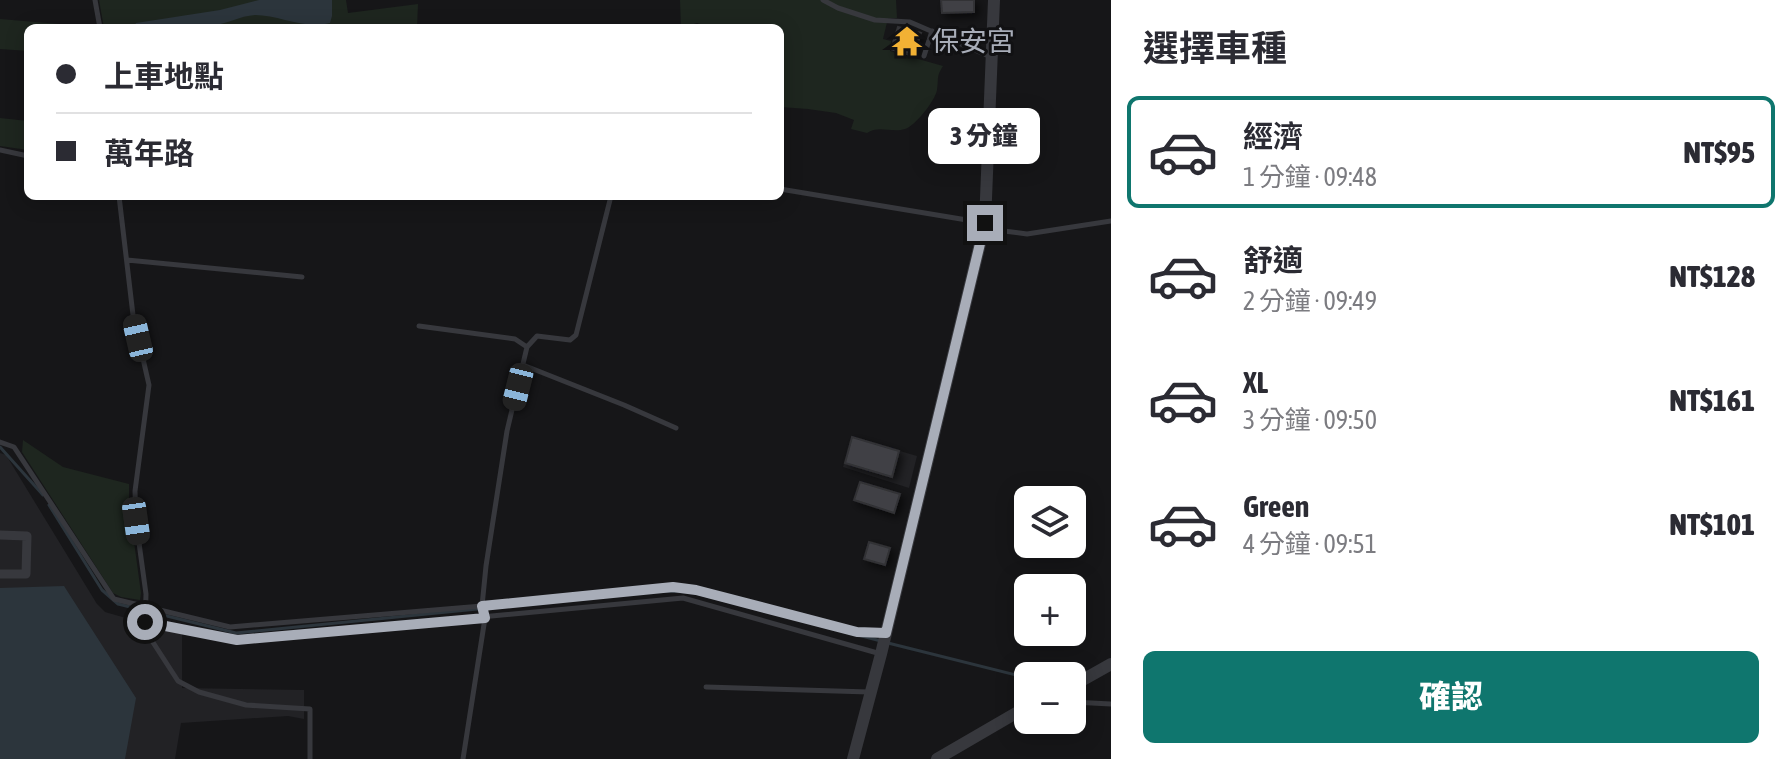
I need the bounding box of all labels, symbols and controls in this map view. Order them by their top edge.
temple icon: 保安宮 [890,24,924,58]
place label: 保安宮 [931,25,1015,57]
text: 選擇車種 [1143,27,1287,69]
text: 上車地點 [104,59,224,93]
callout: 3 分鐘 [929,107,1041,163]
icon: car [1147,116,1219,188]
text: 經濟 [1243,119,1303,153]
text: 3 分鐘 [950,121,1018,151]
text: NT$95 [1683,135,1755,169]
text: 萬年路 [104,136,194,170]
text: 1 分鐘 · 09:48 [1243,162,1377,192]
route end [967,205,1003,241]
icon: car [1147,240,1219,312]
text: 舒適 [1243,243,1303,277]
text: NT$128 [1669,259,1755,293]
text: 2 分鐘 · 09:49 [1243,286,1377,316]
car [121,312,155,364]
car [501,361,535,413]
icon: car [1147,364,1219,436]
text: XL [1243,365,1268,399]
text: NT$161 [1669,383,1755,417]
text: 3 分鐘 · 09:50 [1243,405,1377,435]
map controls [1014,486,1086,734]
button: layers [1014,486,1086,558]
icon: car [1147,488,1219,560]
text: Green [1243,489,1309,523]
car [121,496,151,546]
text: NT$101 [1669,507,1755,541]
text: 4 分鐘 · 09:51 [1243,529,1377,559]
button: + [1014,574,1086,646]
route start [127,604,163,640]
button: 確認 [1143,651,1759,743]
button: − [1014,662,1086,734]

